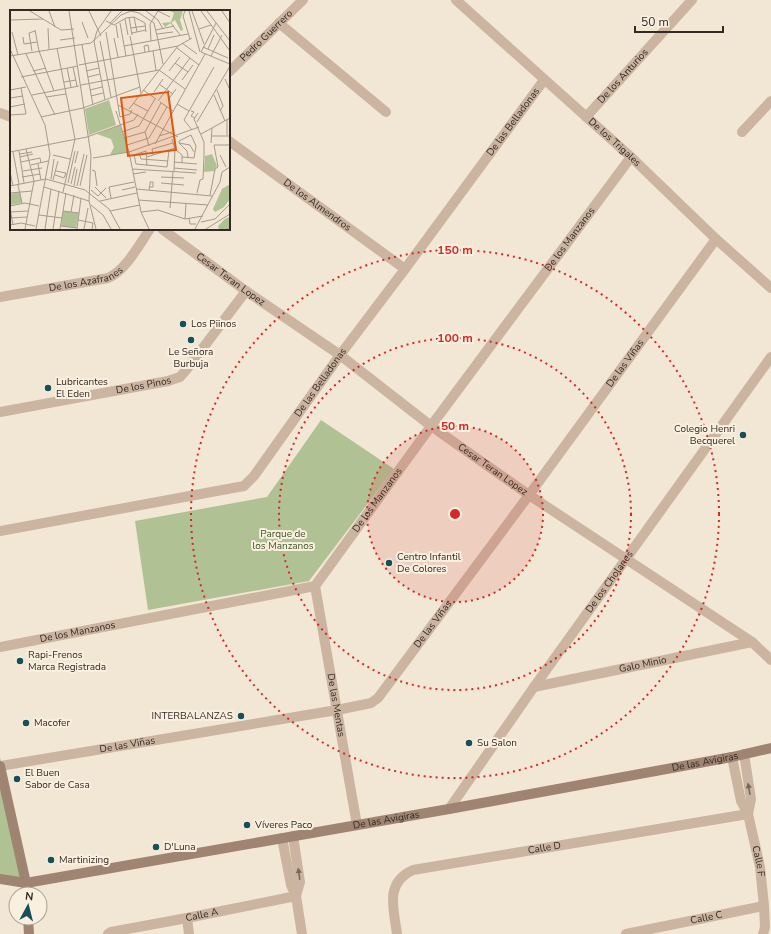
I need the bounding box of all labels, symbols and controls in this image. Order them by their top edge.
street label: Pedro Guerrero [237,6,296,65]
scale bar [635,8,723,34]
inset map [10,10,230,230]
text: 50 m [641,14,669,30]
street label: De los Anturios [594,46,652,107]
street label: De las Belladonas [483,85,543,159]
street label: De los Trigales [585,115,644,170]
street label: De los Almendros [280,176,354,235]
street label: De los Manzanos [541,204,598,274]
text: 150 m [437,242,473,258]
street label: Cesar Teran Lopez [193,249,268,309]
street label: De los Azafranes [48,263,126,295]
place label: Los Piinos [191,317,237,331]
marker: Los Piinos [178,319,188,329]
text: 100 m [437,330,473,346]
marker: Le Señora Burbuja [186,335,196,345]
street label: De las Viñas [603,336,647,390]
place label: Le Señora Burbuja [169,345,213,371]
street label: De las Belladonas [291,345,350,420]
street label: De los Pinos [115,373,173,397]
place label: Lubricantes El Eden [56,375,108,401]
marker: Lubricantes El Eden [43,383,53,393]
text: 50 m [441,418,469,434]
place label: Colegio Henri Becquerel [674,422,735,448]
marker: Colegio Henri Becquerel [738,430,748,440]
street label: Cesar Teran Lopez [455,440,531,499]
street label: De los Manzanos [349,465,406,535]
centre of rings [448,507,462,521]
park label: Parque de los Manzanos [252,527,314,553]
street label: De los Cholanes [582,548,637,616]
place label: Centro Infantil De Colores [397,550,461,576]
marker: Centro Infantil De Colores [384,558,394,568]
street label: De las Viñas [411,597,455,651]
street label: De los Manzanos [39,618,117,646]
place label: Rapi-Frenos Marca Registrada [28,648,106,674]
street label: Galo Minio [618,653,668,676]
marker: Rapi-Frenos Marca Registrada [15,656,25,666]
street label: De las Mentas [323,672,348,738]
place label: INTERBALANZAS [151,709,233,723]
marker: INTERBALANZAS [236,711,246,721]
place label: Macofer [34,716,70,730]
marker: Macofer [21,718,31,728]
street label: De las Viñas [98,733,156,756]
place label: Su Salon [477,736,517,750]
marker: Su Salon [464,738,474,748]
street label: De las Avigiras [671,749,740,775]
place label: El Buen Sabor de Casa [25,766,90,792]
marker: El Buen Sabor de Casa [12,774,22,784]
one-way arrow [746,783,752,795]
street label: De las Avigiras [352,807,421,833]
place label: Víveres Paco [254,818,313,832]
marker: Víveres Paco [242,820,252,830]
street label: Calle D [527,838,562,858]
place label: D'Luna [164,840,196,854]
marker: D'Luna [151,842,161,852]
street label: Calle F [748,844,768,878]
place label: Martinizing [59,853,109,867]
marker: Martinizing [46,855,56,865]
one-way arrow [296,868,302,880]
north arrow [8,886,48,926]
text: N [24,889,34,905]
street label: Calle A [184,905,220,925]
street label: Calle C [689,908,724,928]

